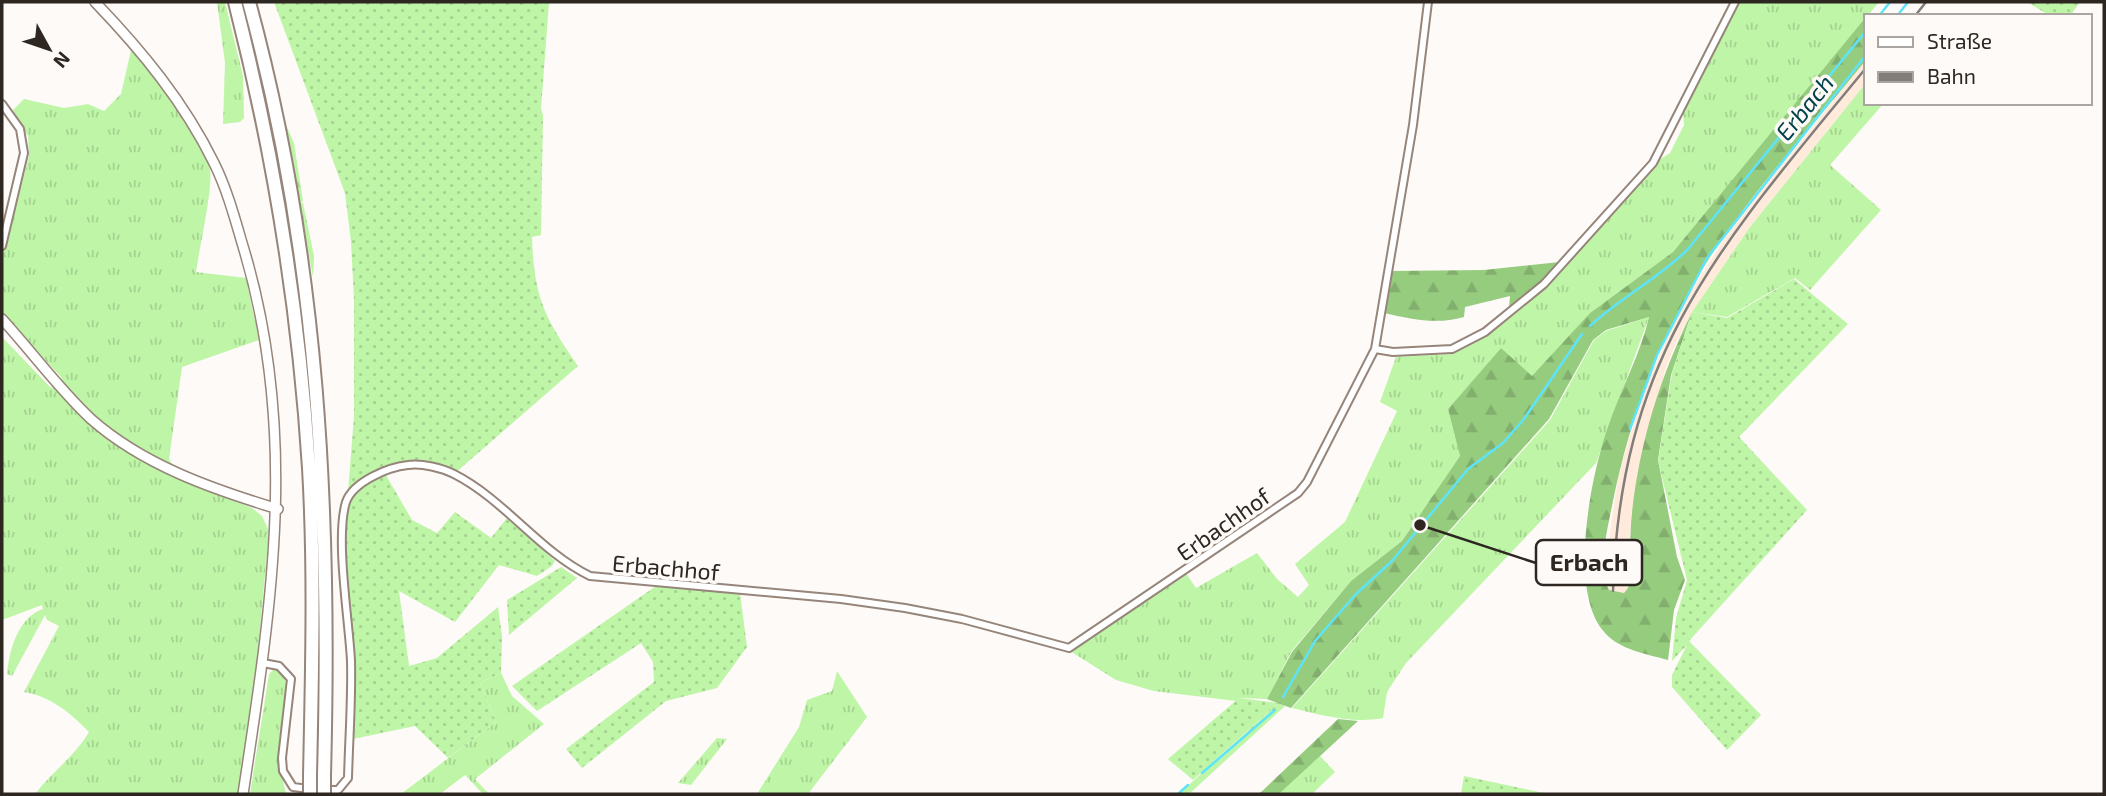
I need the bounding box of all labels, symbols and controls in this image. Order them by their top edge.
north arrow [14,14,84,84]
legend [1864,14,2092,105]
text: Straße [1927,28,1992,53]
text: N [49,48,76,73]
text: Bahn [1927,63,1976,88]
water label: Erbach [1769,68,1839,146]
street label: Erbachhof [1171,481,1276,566]
callout: Erbach [1536,540,1642,585]
text: Erbach [1550,547,1628,576]
street label: Erbachhof [611,548,722,586]

